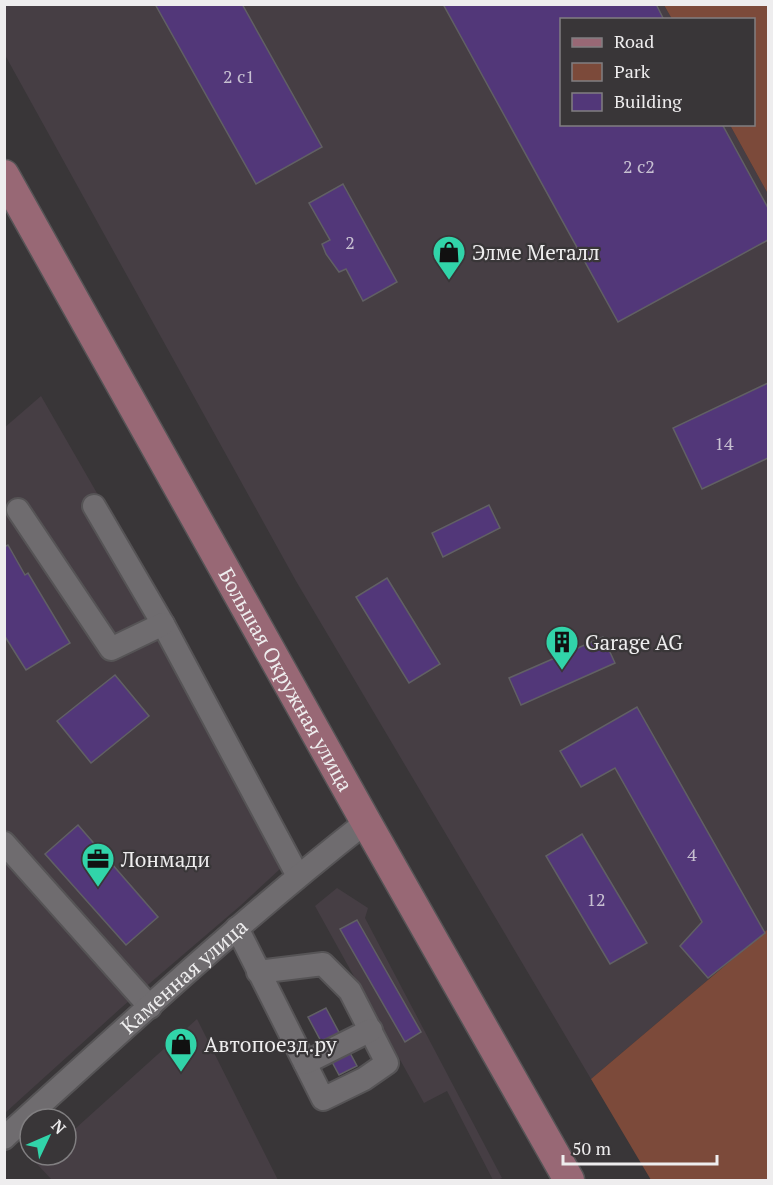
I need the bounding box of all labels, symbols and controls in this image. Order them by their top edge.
legend [560,18,755,126]
text: Road [614,29,654,53]
text: Park [614,59,651,83]
house number: 2 с1 [223,64,255,88]
text: Building [614,89,682,113]
house number: 2 с2 [623,154,655,178]
house number: 2 [345,230,355,254]
shop icon: Элме Металл [431,234,467,281]
place label: Элме Металл [472,238,600,266]
house number: 14 [714,431,734,455]
street label: Большая Окружная улица [212,563,360,797]
building icon: Garage AG [544,624,580,671]
place label: Garage AG [585,628,683,656]
office icon: Лонмади [80,841,116,888]
house number: 4 [687,842,697,866]
place label: Лонмади [120,845,210,873]
house number: 12 [586,887,606,911]
street label: Каменная улица [114,912,253,1040]
shop icon: Автопоезд.ру [163,1026,199,1073]
place label: Автопоезд.ру [204,1030,337,1058]
north arrow [18,1107,78,1167]
text: N [47,1115,71,1139]
scale bar [563,1128,718,1166]
text: 50 m [572,1136,612,1160]

